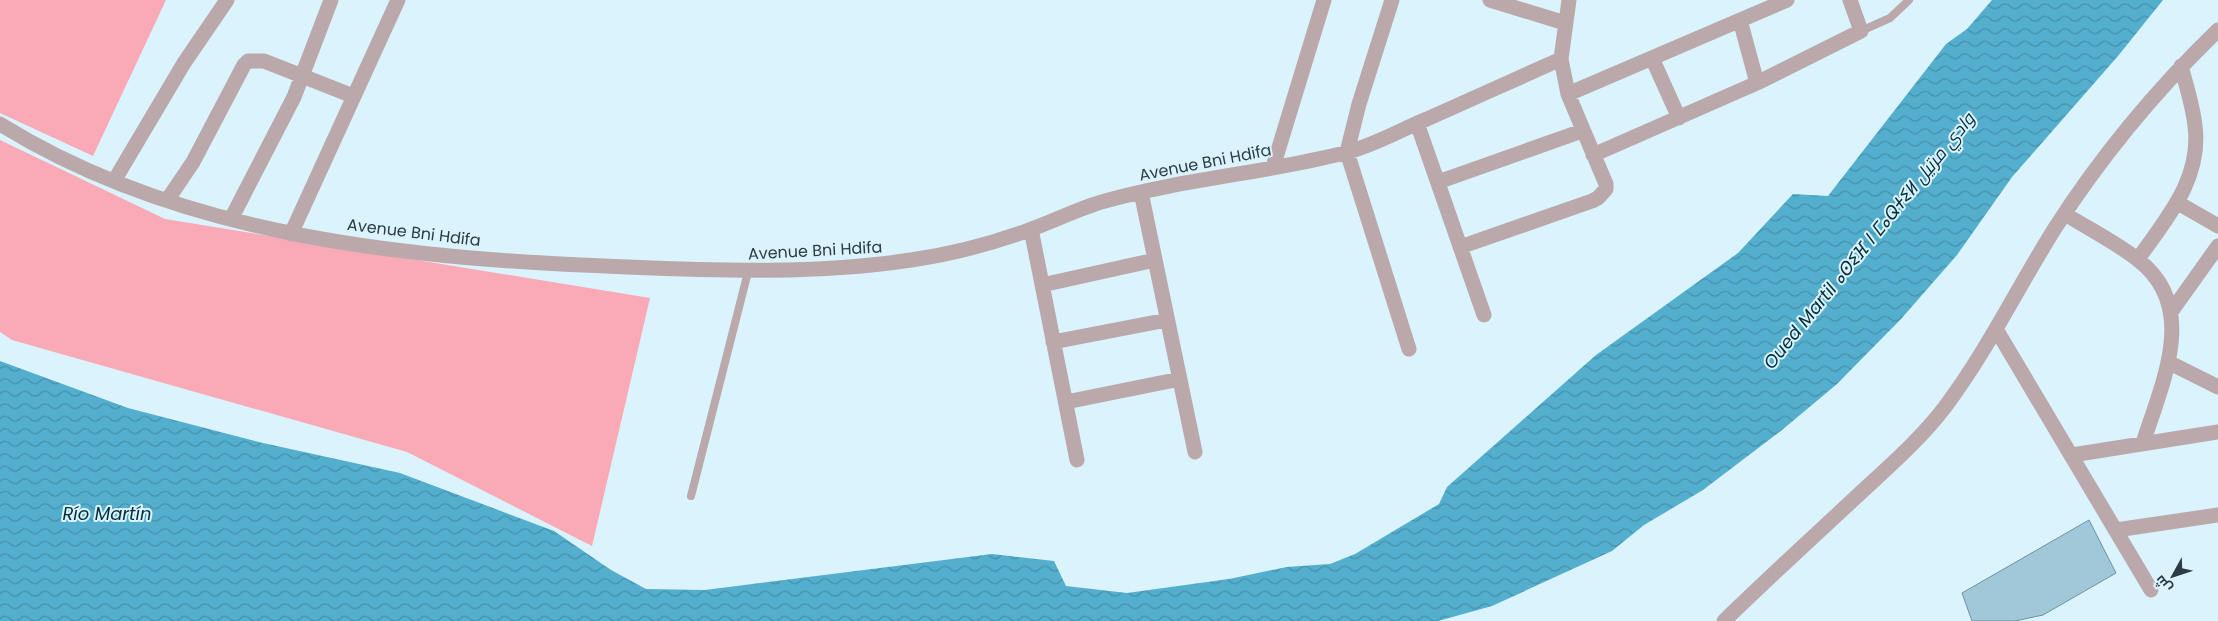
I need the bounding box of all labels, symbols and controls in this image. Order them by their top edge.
water label: Oued Martil ⴰⵙⵉⴼ ⵏ ⵎⴰⵕⵜⵉⵍ وادي مرتيل [1757,106,1982,375]
street label: Avenue Bni Hdifa [1137,138,1273,187]
street label: Avenue Bni Hdifa [346,213,482,252]
street label: Avenue Bni Hdifa [747,235,883,266]
water label: Río Martín [62,501,152,526]
north arrow [2148,551,2198,601]
text: ش [2150,571,2176,598]

